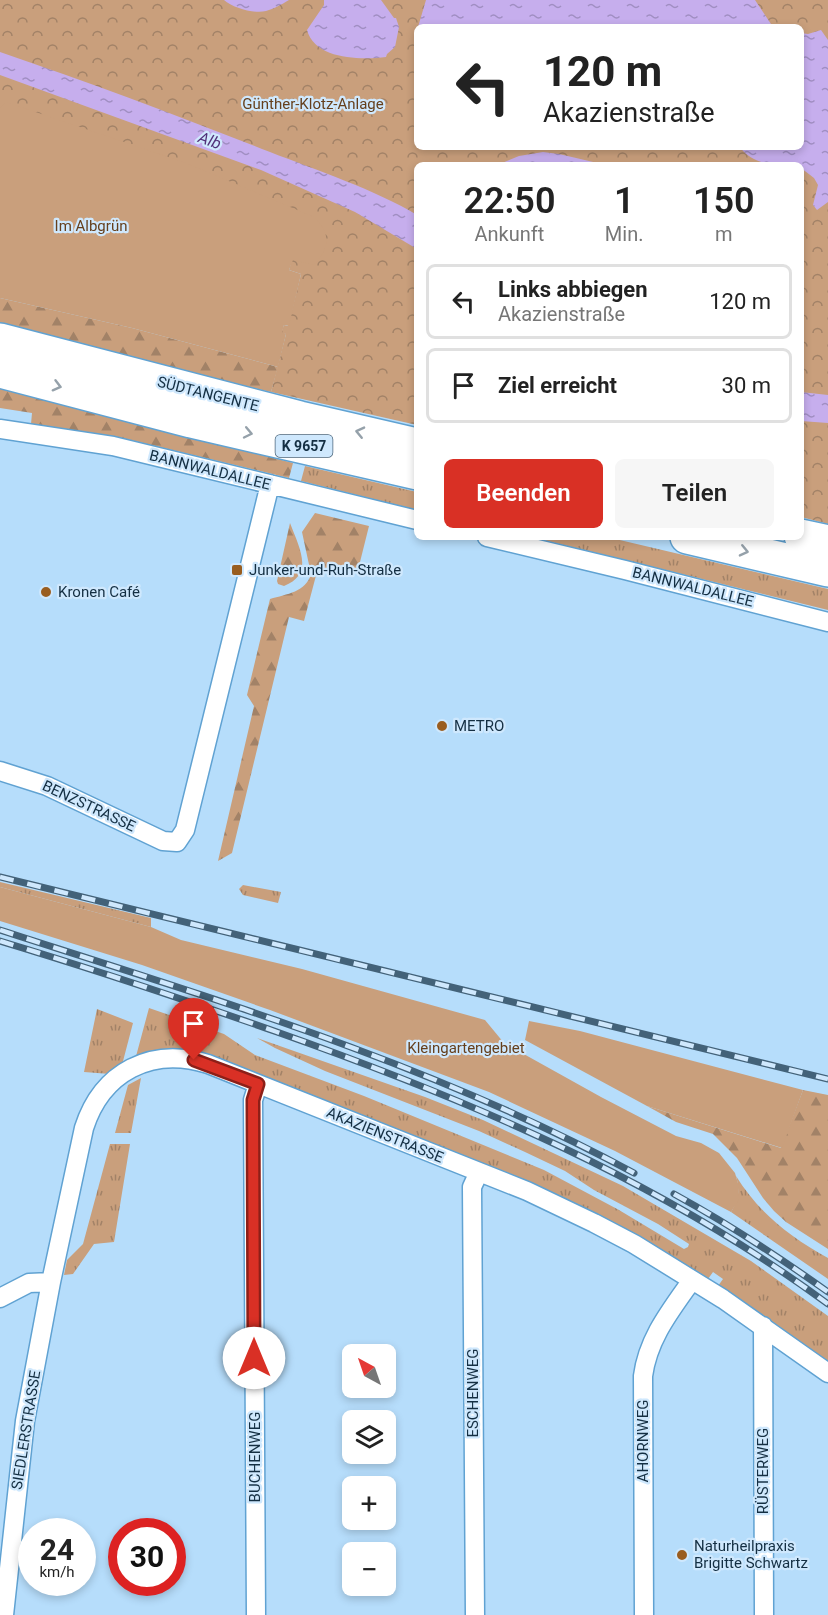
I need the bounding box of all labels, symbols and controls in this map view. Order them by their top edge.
text: 120 m [543,47,662,96]
icon: left [444,48,522,126]
park label: Günther-Klotz-Anlage [242,95,384,113]
text: Akazienstraße [543,97,715,129]
water label: Alb [195,127,224,153]
text: 22:50 [463,180,555,222]
text: 1 [614,180,634,222]
text: 150 [693,180,755,222]
park label: Im Albgrün [55,217,127,235]
text: Ankunft [475,222,544,246]
text: Min. [605,222,644,246]
text: m [715,222,733,246]
text: Links abbiegen [498,277,648,302]
icon: left [447,285,480,318]
text: 120 m [709,289,771,314]
text: Akazienstraße [498,302,625,326]
icon: arrive [447,369,480,402]
street label: SÜDTANGENTE [155,373,261,415]
text: Ziel erreicht [498,373,617,398]
text: 30 m [722,373,771,398]
one-way arrow [51,379,61,392]
one-way arrow [243,426,253,439]
one-way arrow [355,426,365,439]
road number: K 9657 [276,435,332,457]
street label: BANNWALDALLEE [148,446,273,494]
button: Beenden [444,459,603,528]
button: Teilen [615,459,774,528]
one-way arrow [739,543,749,556]
place label: Junker-und-Ruh-Straße [249,561,401,579]
marker: Junker-und-Ruh-Straße [230,563,244,577]
street label: BANNWALDALLEE [631,563,756,611]
place label: Kronen Café [58,583,140,601]
marker: Kronen Café [39,585,53,599]
place label: METRO [454,717,504,735]
marker: METRO [435,719,449,733]
street label: BENZSTRASSE [40,777,139,836]
pin [168,998,219,1060]
icon: arrive [177,1007,210,1040]
park label: Kleingartengebiet [407,1039,525,1057]
street label: AKAZIENSTRASSE [324,1103,447,1167]
position arrow [222,1326,286,1390]
north arrow [342,1344,396,1398]
map controls [342,1344,396,1596]
street label: ESCHENWEG [464,1348,482,1438]
street label: SIEDLERSTRASSE [8,1369,44,1491]
street label: AHORNWEG [634,1400,652,1482]
button: layers [342,1410,396,1464]
street label: BUCHENWEG [246,1412,264,1502]
street label: RÜSTERWEG [754,1428,772,1514]
button: + [342,1476,396,1530]
speed limit sign: 30 [108,1518,186,1596]
text: 24 [40,1532,74,1567]
place label: Naturheilpraxis Brigitte Schwartz [694,1537,808,1572]
button: − [342,1542,396,1596]
marker: Naturheilpraxis Brigitte Schwartz [675,1548,689,1562]
text: km/h [39,1563,75,1581]

